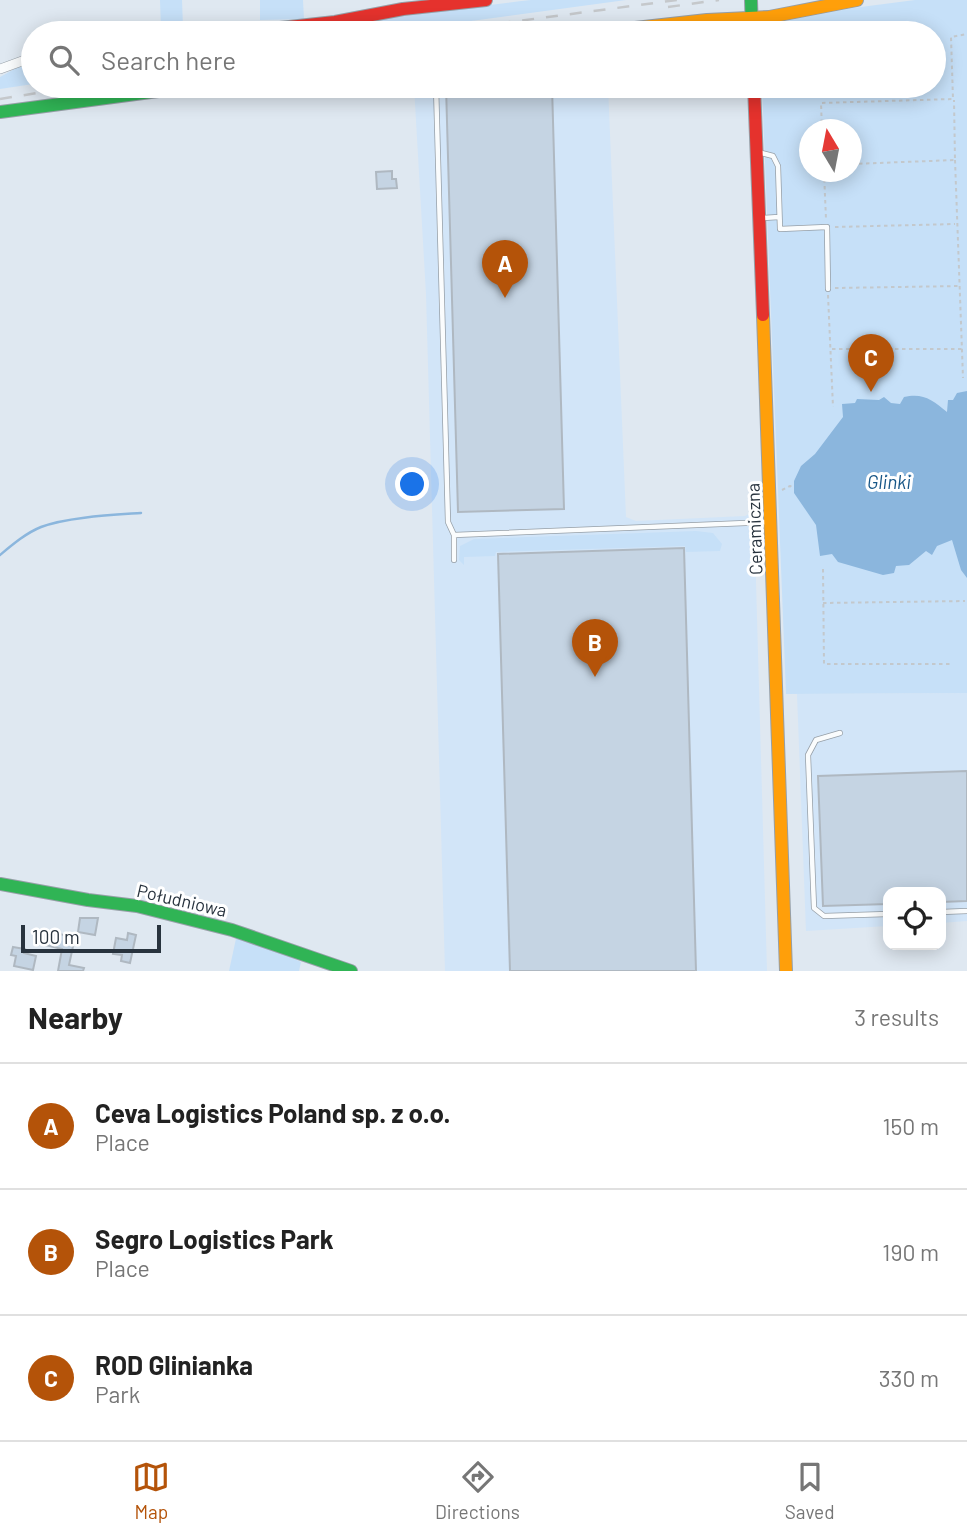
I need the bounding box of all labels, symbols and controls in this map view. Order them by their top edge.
search box [21,21,946,98]
icon: search [45,41,83,79]
text: Search here [101,44,236,75]
north arrow [799,119,862,182]
pin: A [482,240,528,298]
pin: C [848,334,894,392]
your location [395,467,429,501]
water label: Glinki [867,470,911,493]
street label: Ceramiczna [741,483,767,575]
pin: B [572,619,618,677]
street label: Południowa [135,879,229,921]
map controls [883,887,946,950]
button: locate [883,887,946,950]
scale bar [21,922,161,954]
text: 100 m [32,925,80,948]
text: Nearby [28,999,123,1035]
text: 3 results [854,1003,939,1031]
text: Ceva Logistics Poland sp. z o.o. [95,1097,451,1128]
text: A [43,1112,59,1140]
text: 150 m [883,1112,939,1140]
text: Place [95,1128,150,1156]
text: Segro Logistics Park [95,1223,334,1254]
text: B [44,1238,58,1266]
text: 190 m [882,1238,939,1266]
text: Place [95,1254,150,1282]
text: ROD Glinianka [95,1349,253,1380]
text: C [44,1364,58,1392]
text: 330 m [879,1364,939,1392]
text: Park [95,1380,140,1408]
tab: Map [132,1458,170,1523]
tab: Directions [435,1458,520,1523]
tab: Saved [785,1458,835,1523]

